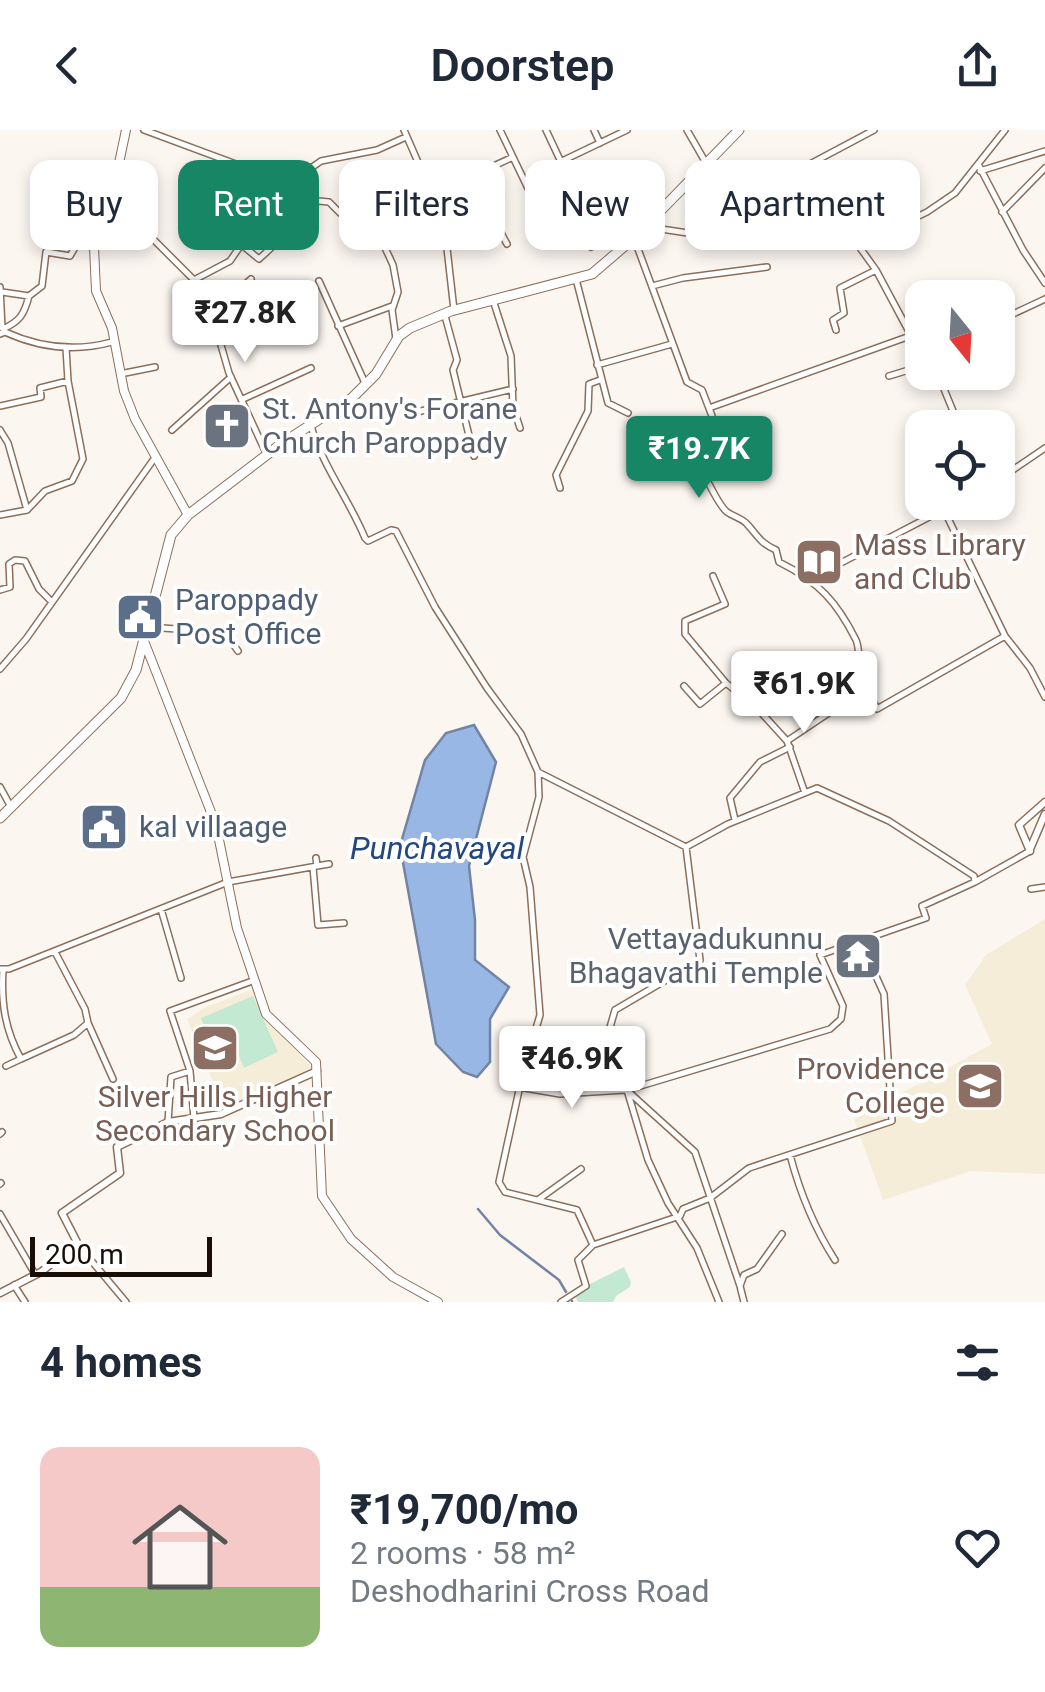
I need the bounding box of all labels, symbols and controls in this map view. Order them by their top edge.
icon: back [40,38,95,93]
icon: share [950,38,1005,93]
text: Doorstep [430,39,615,92]
chip: Buy [30,160,158,250]
chip: Rent [178,160,319,250]
chip: Filters [339,160,505,250]
chip: New [525,160,665,250]
chip: Apartment [685,160,920,250]
pin: ₹27.8K [164,280,326,365]
north arrow [905,280,1015,390]
map controls [905,280,1015,520]
text: ₹27.8K [194,293,296,331]
place label: St. Antony's Forane Church Paroppady [262,391,517,460]
church icon: St. Antony's Forane Church Paroppady [201,400,253,452]
button: locate [905,410,1015,520]
pin: ₹19.7K [618,416,780,501]
text: ₹19.7K [648,429,750,467]
place label: Mass Library and Club [854,527,1026,596]
library icon: Mass Library and Club [793,536,845,588]
place label: Paroppady Post Office [175,582,321,651]
public building icon: Paroppady Post Office [114,591,166,643]
pin: ₹61.9K [723,651,885,736]
text: ₹61.9K [753,664,855,702]
public building icon: kal villaage [78,801,130,853]
place label: kal villaage [139,809,287,844]
water label: Punchavayal [350,829,525,867]
place label: Vettayadukunnu Bhagavathi Temple [569,921,823,990]
temple icon: Vettayadukunnu Bhagavathi Temple [832,930,884,982]
school or university icon: Silver Hills Higher Secondary School [189,1022,241,1074]
pin: ₹46.9K [491,1026,653,1111]
text: ₹46.9K [521,1039,623,1077]
place label: Providence College [796,1051,945,1120]
school or university icon: Providence College [954,1060,1006,1112]
place label: Silver Hills Higher Secondary School [95,1079,335,1148]
scale bar [30,1232,212,1276]
text: 200 m [45,1238,124,1271]
icon: filters [950,1335,1005,1390]
text: 4 homes [40,1338,202,1387]
text: ₹19,700/mo [350,1485,579,1534]
icon: home [120,1487,240,1607]
icon: heart [950,1520,1005,1575]
text: 2 rooms · 58 m² [350,1534,575,1572]
text: Deshodharini Cross Road [350,1572,709,1610]

